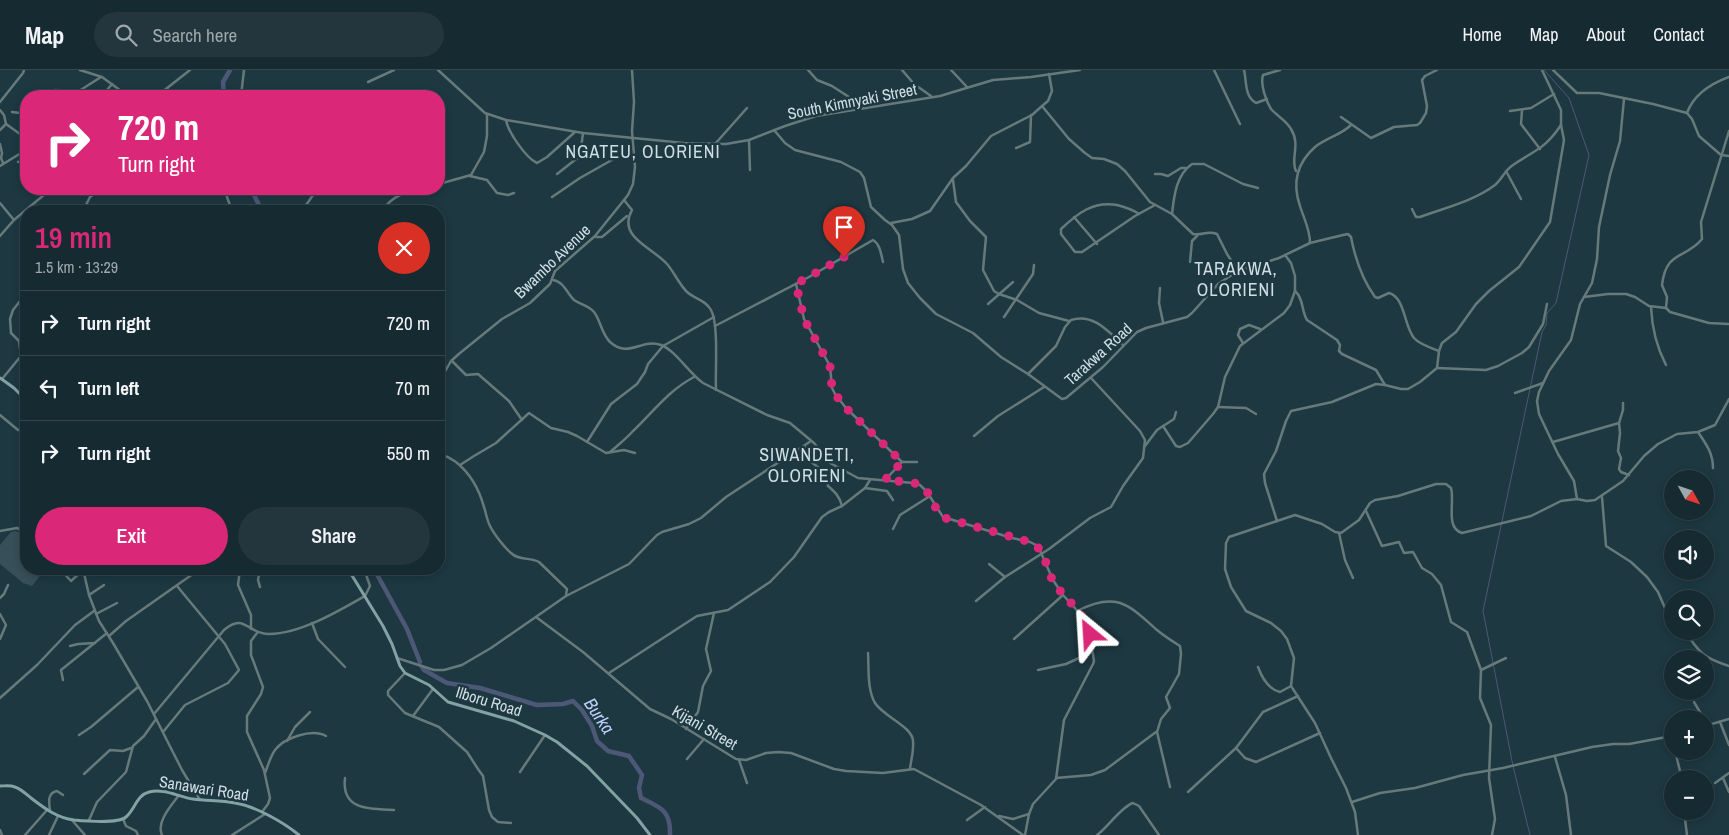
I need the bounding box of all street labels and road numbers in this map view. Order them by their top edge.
street label: South Kimnyaki Street [785,78,919,124]
street label: Bwambo Avenue [509,219,595,303]
street label: Tarakwa Road [1059,318,1137,390]
street label: Ilboru Road [453,681,525,721]
street label: Kijani Street [668,699,742,755]
street label: Sanawari Road [158,770,250,806]

